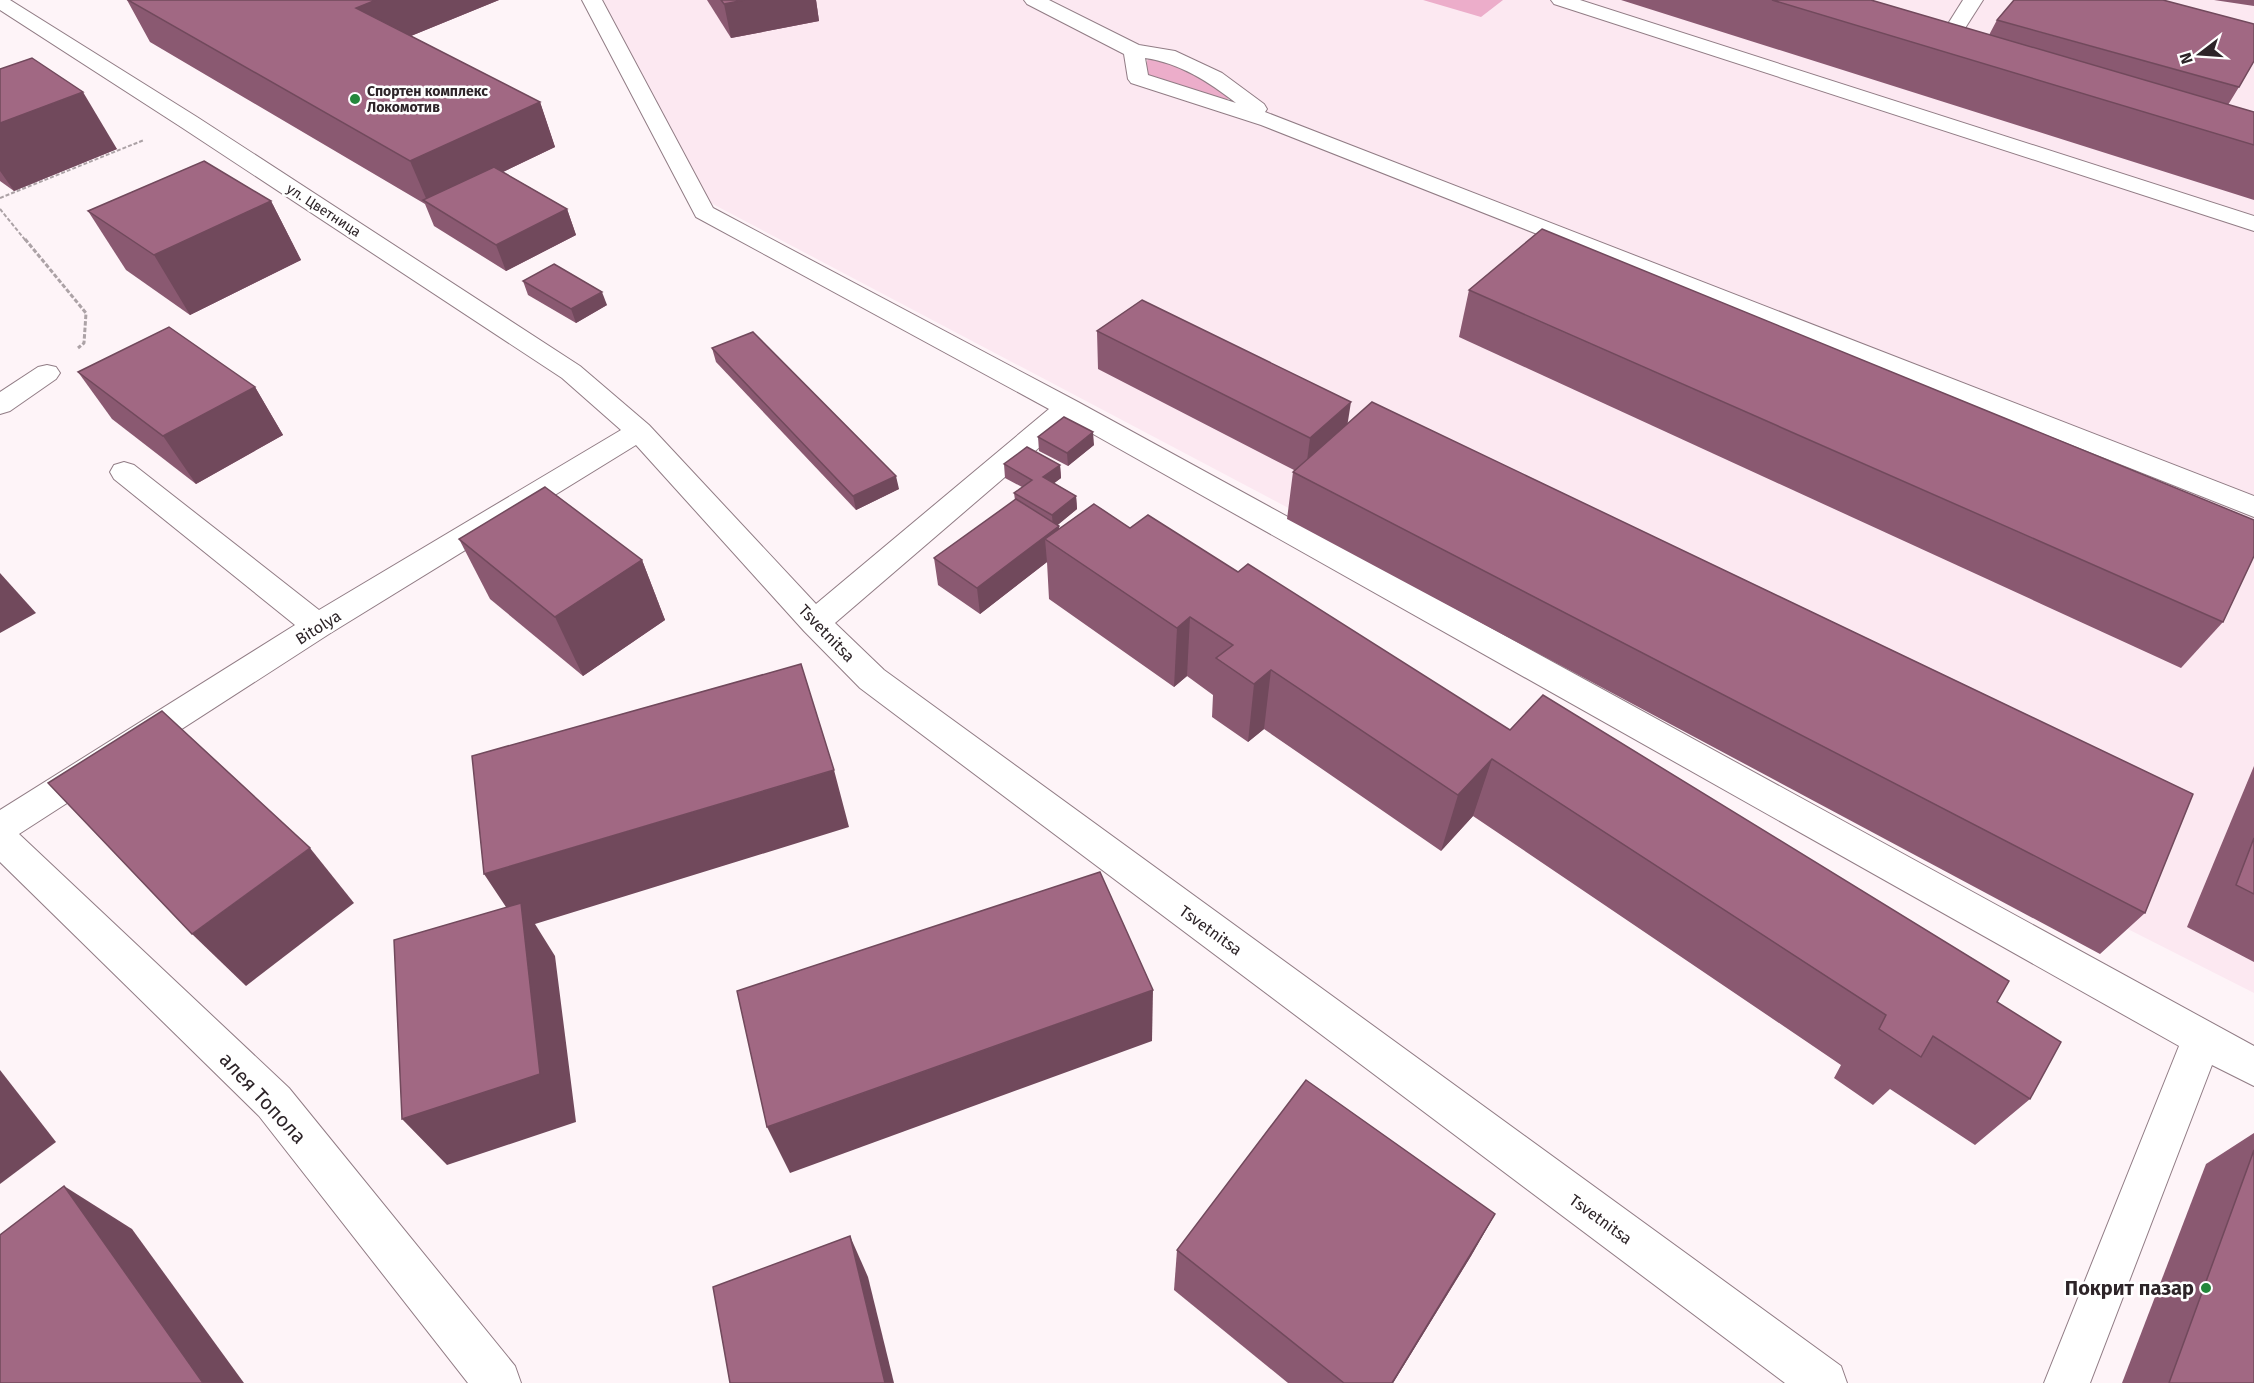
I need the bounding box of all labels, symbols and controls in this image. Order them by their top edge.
north arrow [2170,24,2230,84]
text: N [2175,50,2197,66]
place label: Спортен комплекс Локомотив [367,83,488,116]
marker: Спортен комплекс Локомотив [348,92,362,106]
street label: ул. Цветница [283,180,364,241]
street label: Tsvetnitsa [795,601,859,666]
street label: Bitolya [292,606,344,649]
street label: Tsvetnitsa [1176,901,1246,959]
street label: алея Топола [215,1047,311,1149]
street label: Tsvetnitsa [1566,1190,1636,1248]
place label: Покрит пазар [2065,1276,2194,1300]
marker: Покрит пазар [2199,1281,2213,1295]

